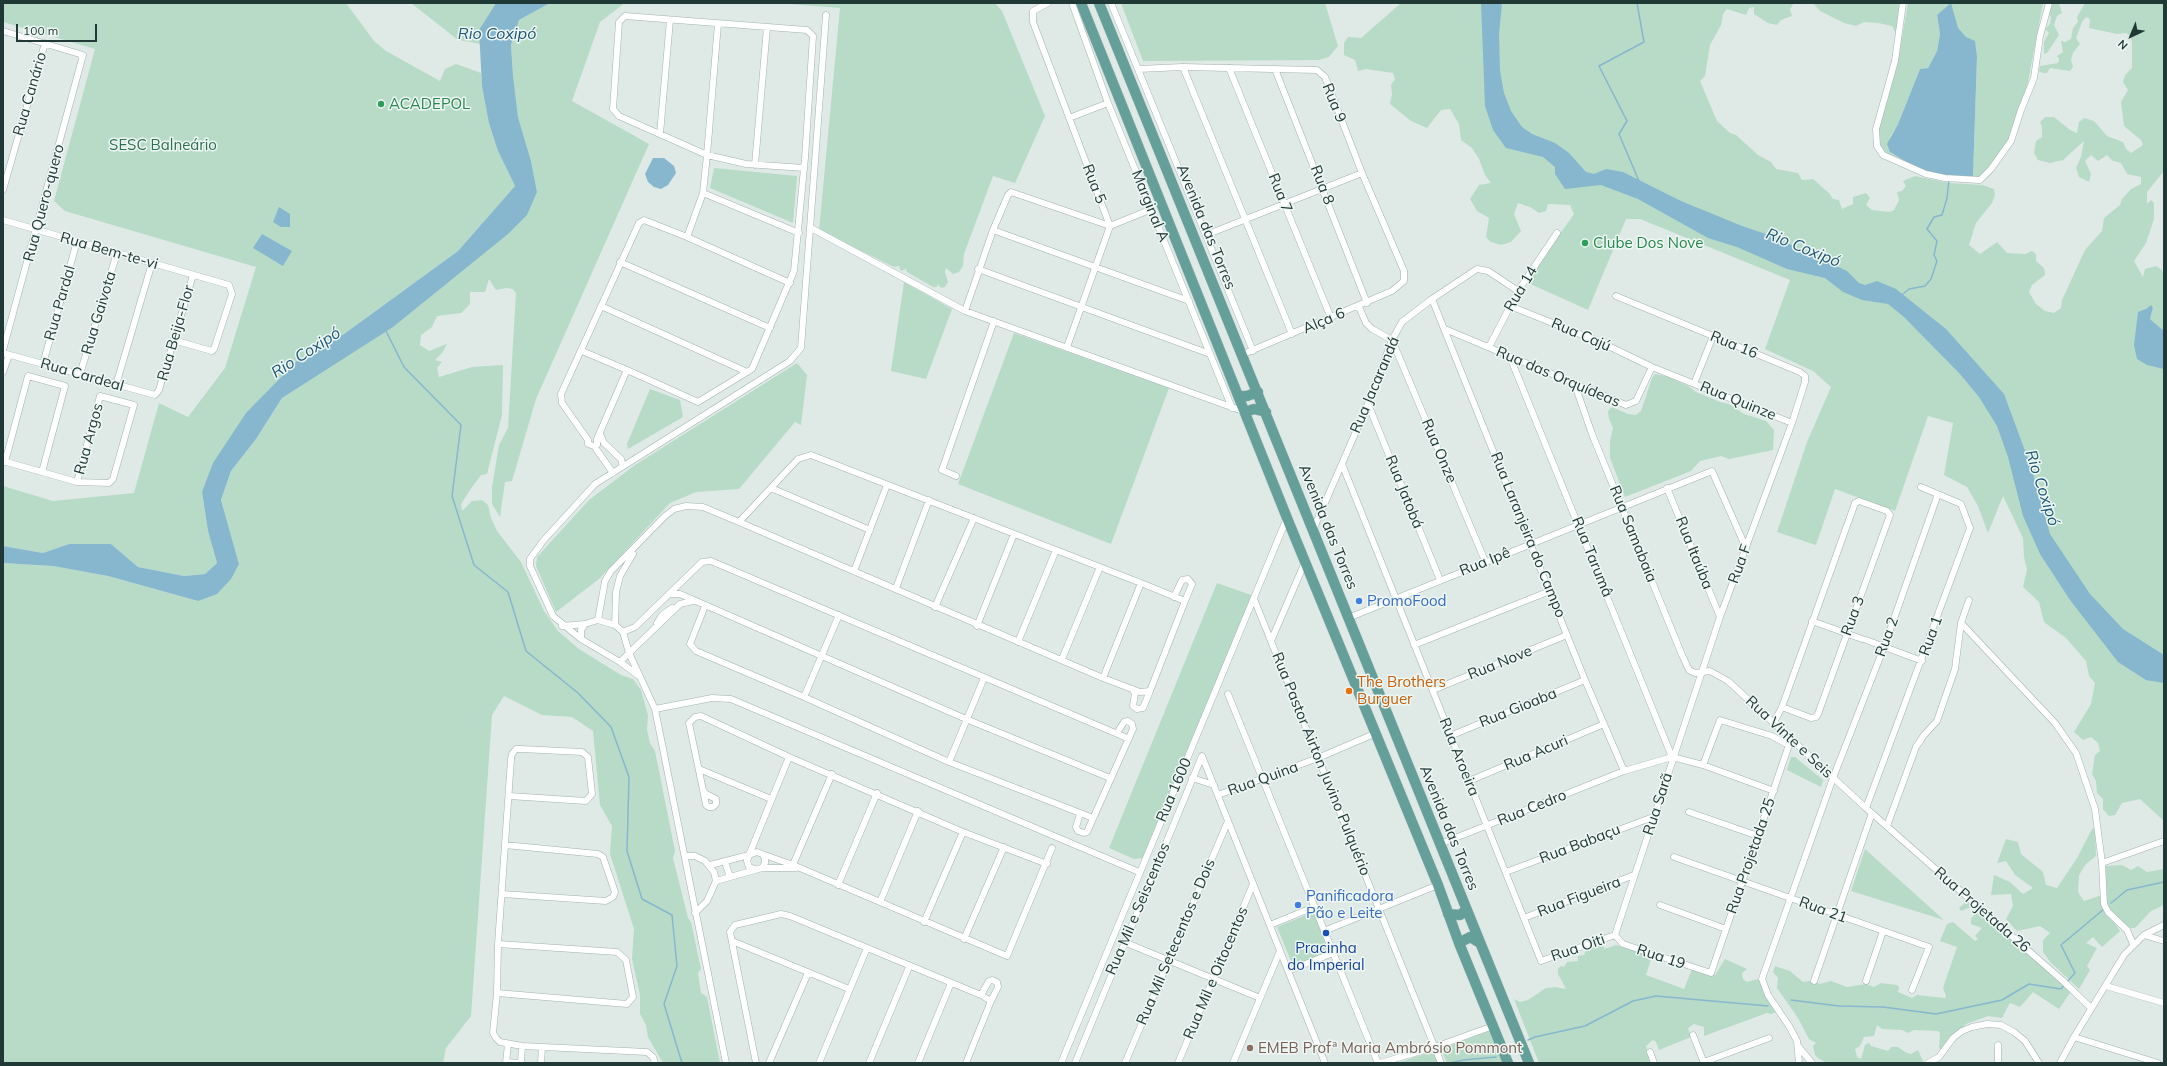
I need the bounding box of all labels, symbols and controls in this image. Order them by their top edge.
scale bar [18,16,99,42]
north arrow [2111,16,2151,56]
text: 100 m [23,23,58,38]
water label: Rio Coxipó [458,24,536,44]
text: N [2115,37,2131,53]
street label: Rua Canário [9,50,51,138]
street label: Rua 9 [1318,81,1350,125]
place label: ACADEPOL [389,95,470,113]
marker: ACADEPOL [376,99,386,109]
park label: SESC Balneário [109,136,217,154]
street label: Rua Quero-quero [20,142,68,264]
street label: Rua 5 [1078,162,1110,206]
street label: Avenida das Torres [1173,162,1239,292]
street label: Rua 8 [1306,163,1338,207]
street label: Marginal A [1127,167,1173,245]
street label: Rua 7 [1264,171,1296,215]
water label: Rio Coxipó [1763,224,1843,272]
street label: Rua Bem-te-vi [58,228,160,274]
place label: Clube Dos Nove [1593,234,1703,252]
marker: Clube Dos Nove [1580,238,1590,248]
street label: Rua Pardal [41,263,79,343]
street label: Rua 14 [1500,263,1542,315]
street label: Rua Gaivota [78,269,120,357]
street label: Rua Beija-Flor [154,283,198,383]
street label: Alça 6 [1300,304,1348,338]
street label: Rua Cajú [1548,314,1614,356]
water label: Rio Coxipó [268,324,344,382]
street label: Rua 16 [1707,327,1761,363]
street label: Rua Jacarandá [1347,334,1403,436]
street label: Rua das Orquídeas [1493,343,1623,411]
street label: Rua Cardeal [38,354,126,396]
street label: Rua Quinze [1697,378,1779,424]
street label: Rua Argos [71,401,107,477]
street label: Rua Onze [1417,416,1461,486]
water label: Rio Coxipó [2021,448,2063,528]
street label: Rua Laranjeira do Campo [1486,450,1570,620]
street label: Rua Jatobá [1381,453,1427,531]
street label: Avenida das Torres [1295,462,1361,592]
street label: Rua Samabaia [1605,483,1661,585]
street label: Rua Tarumâ [1568,514,1616,600]
street label: Rua Itaúba [1671,514,1717,592]
street label: Rua F [1725,542,1755,586]
street label: Rua Ipê [1457,544,1513,580]
place label: PromoFood [1367,592,1447,610]
street label: Rua 3 [1838,594,1868,638]
marker: PromoFood [1354,596,1364,606]
street label: Rua 1 [1916,614,1946,658]
street label: Rua 2 [1872,615,1902,659]
street label: Rua Nove [1465,642,1535,684]
street label: Rua Pastor Airton Juvino Pulquério [1268,650,1374,878]
place label: The Brothers Burguer [1357,673,1446,708]
street label: Rua Gioaba [1477,684,1559,732]
marker: The Brothers Burguer [1344,686,1354,696]
street label: Rua Vinte e Seis [1742,692,1836,782]
street label: Rua Aroeira [1435,715,1483,799]
street label: Rua Acuri [1501,731,1571,775]
street label: Rua 1600 [1152,755,1196,825]
street label: Rua Quina [1225,758,1301,800]
street label: Avenida das Torres [1416,763,1482,893]
street label: Rua Sarã [1639,770,1677,838]
street label: Rua Cedro [1495,786,1569,830]
street label: Rua Projetada 25 [1723,796,1779,916]
street label: Rua Babaçu [1537,820,1623,868]
street label: Rua Mil e Seiscentos [1102,840,1174,978]
street label: Rua Mil Setecentos e Dois [1133,856,1219,1028]
street label: Rua Projetada 26 [1930,863,2034,957]
street label: Rua Figueira [1535,873,1623,921]
place label: Panificadora Pão e Leite [1306,887,1394,922]
street label: Rua 21 [1796,893,1850,927]
marker: Panificadora Pão e Leite [1293,900,1303,910]
street label: Rua Mil e Oitocentos [1180,904,1252,1042]
marker: Pracinha do Imperial [1321,928,1331,938]
street label: Rua Oiti [1549,930,1607,966]
place label: Pracinha do Imperial [1287,939,1365,974]
street label: Rua 19 [1634,941,1688,973]
place label: EMEB Profª Maria Ambrósio Pommont [1258,1039,1522,1057]
marker: EMEB Profª Maria Ambrósio Pommont [1245,1043,1255,1053]

